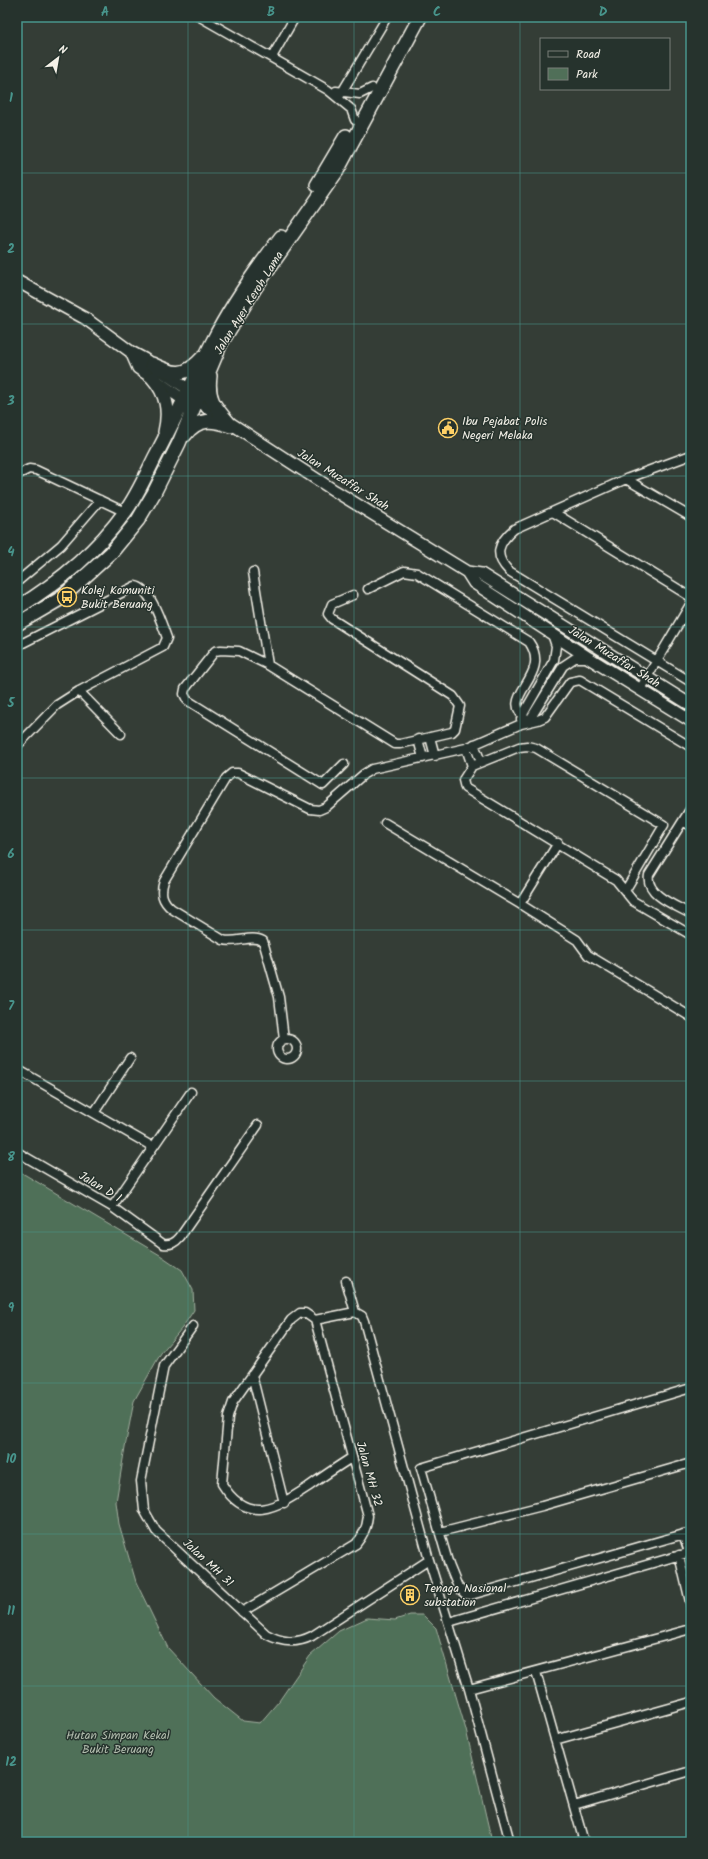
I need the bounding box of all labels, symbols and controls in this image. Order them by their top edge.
text: A [101,2,109,23]
text: B [267,2,275,23]
text: C [433,2,441,23]
text: D [599,2,608,23]
north arrow [38,38,78,78]
legend [540,38,670,90]
text: N [55,41,70,60]
text: Road [576,45,601,64]
text: Park [576,65,598,84]
text: 1 [9,88,13,109]
text: 2 [7,239,15,260]
street label: Jalan Ayer Keroh Lama [210,247,289,358]
text: 3 [6,391,15,412]
place label: Ibu Pejabat Polis Negeri Melaka [462,412,547,445]
public building icon: Ibu Pejabat Polis Negeri Melaka [437,417,459,439]
street label: Jalan Muzaffar Shah [293,444,393,516]
text: 4 [7,542,15,563]
place label: Kolej Komuniti Bukit Beruang [81,581,155,614]
bus stop icon: Kolej Komuniti Bukit Beruang [56,586,78,608]
street label: Jalan Muzaffar Shah [564,621,664,693]
text: 5 [7,693,16,714]
text: 6 [7,844,15,865]
text: 7 [8,996,15,1017]
text: 8 [7,1147,15,1168]
street label: Jalan D 1 [75,1167,125,1207]
text: 9 [8,1298,15,1319]
street label: Jalan MH 32 [351,1439,387,1509]
text: 10 [6,1449,17,1470]
street label: Jalan MH 31 [178,1534,238,1592]
place label: Tenaga Nasional substation [424,1579,506,1612]
building icon: Tenaga Nasional substation [399,1584,421,1606]
text: 11 [7,1601,15,1622]
park label: Hutan Simpan Kekal Bukit Beruang [66,1726,170,1759]
text: 12 [5,1752,17,1773]

